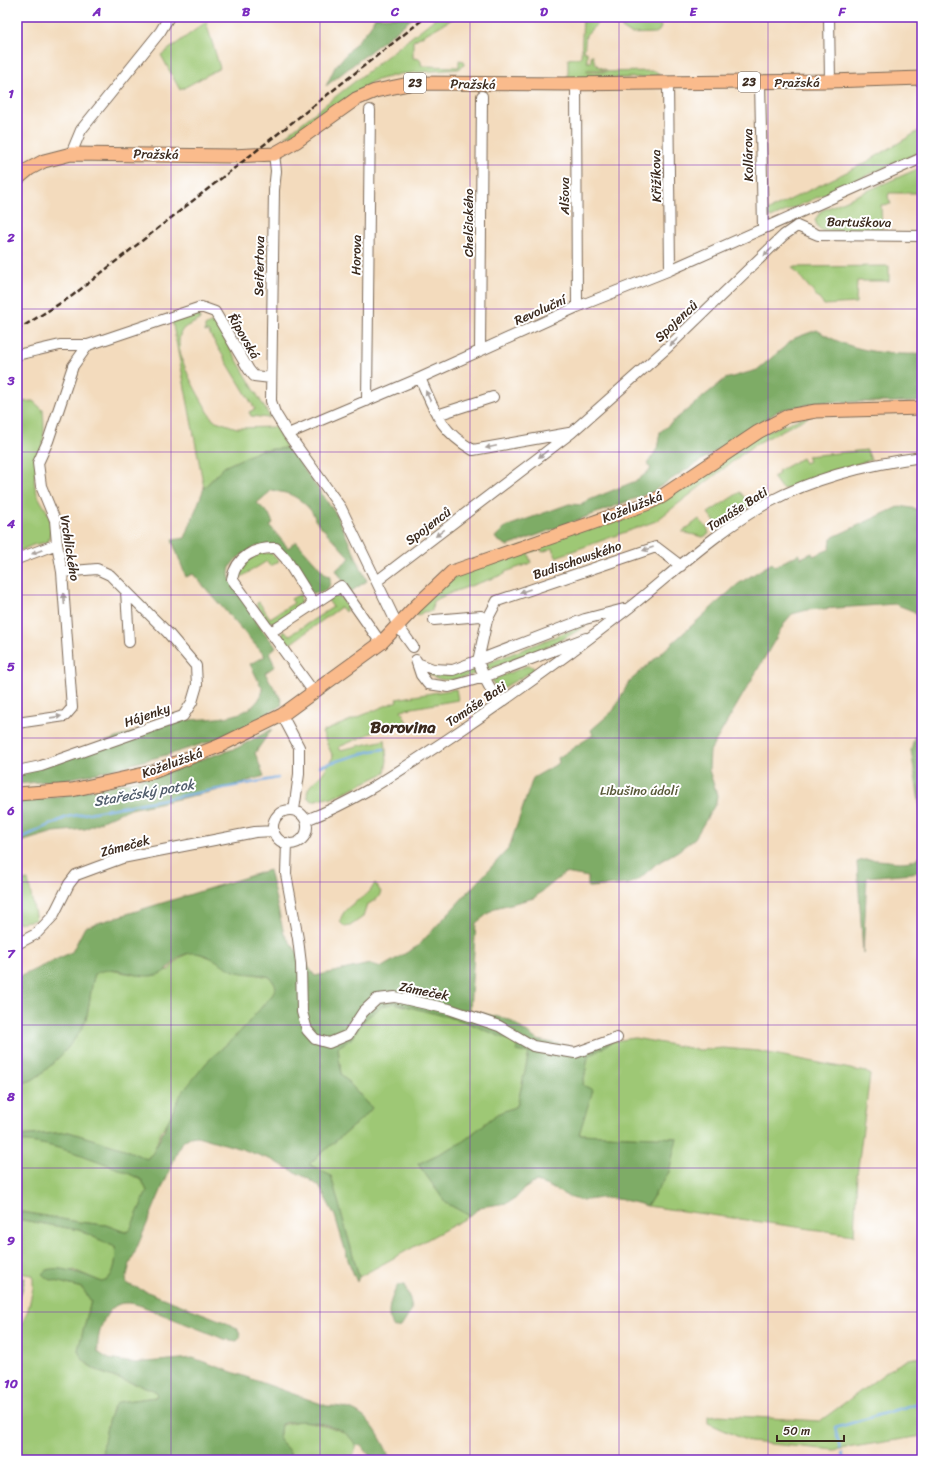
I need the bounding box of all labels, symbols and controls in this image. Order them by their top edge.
text: A [92,0,101,23]
text: B [242,0,251,23]
text: C [390,0,400,23]
text: D [540,0,548,23]
text: E [689,0,698,23]
text: F [837,0,846,23]
street label: Pražská [774,71,820,94]
street label: Pražská [450,72,496,96]
road number: 23 [738,72,760,92]
road number: 23 [404,73,426,93]
text: 1 [8,82,14,105]
street label: Kollárova [736,128,760,182]
street label: Pražská [133,142,179,166]
street label: Křižíkova [644,149,668,203]
street label: Alšova [553,177,576,216]
street label: Chelčického [457,188,480,257]
street label: Bartuškova [826,210,892,234]
text: 2 [6,226,15,249]
street label: Horova [344,234,368,275]
street label: Seifertova [247,235,271,296]
one-way arrow [763,247,773,257]
street label: Revoluční [510,288,571,332]
street label: Spojenců [649,294,703,348]
street label: Řípovská [222,309,267,364]
one-way arrow [669,337,679,346]
text: 3 [6,369,15,392]
one-way arrow [425,390,432,402]
one-way arrow [485,445,497,451]
one-way arrow [538,450,549,458]
street label: Tomáše Bati [702,480,773,537]
street label: Koželužská [598,484,666,530]
street label: Spojenců [400,501,456,551]
text: 4 [6,512,16,535]
street label: Vrchlického [53,513,87,583]
one-way arrow [435,528,446,537]
street label: Budischowského [529,534,625,586]
one-way arrow [642,547,654,553]
one-way arrow [30,549,42,555]
one-way arrow [519,588,531,594]
one-way arrow [61,593,68,605]
text: 5 [7,655,15,678]
street label: Tomáše Bati [441,675,511,733]
street label: Hájenky [121,696,173,734]
district label: Borovina [370,712,436,742]
one-way arrow [50,714,62,720]
street label: Koželužská [138,741,206,785]
water label: Stařečský potok [92,772,198,814]
park label: Libušino údolí [600,779,679,802]
text: 6 [6,799,15,822]
street label: Zámeček [98,828,152,864]
text: 7 [7,942,16,965]
street label: Zámeček [397,975,451,1007]
text: 8 [6,1085,15,1108]
text: 9 [7,1229,15,1252]
text: 10 [4,1372,18,1395]
scale bar [777,1417,844,1443]
text: 50 m [783,1420,810,1442]

